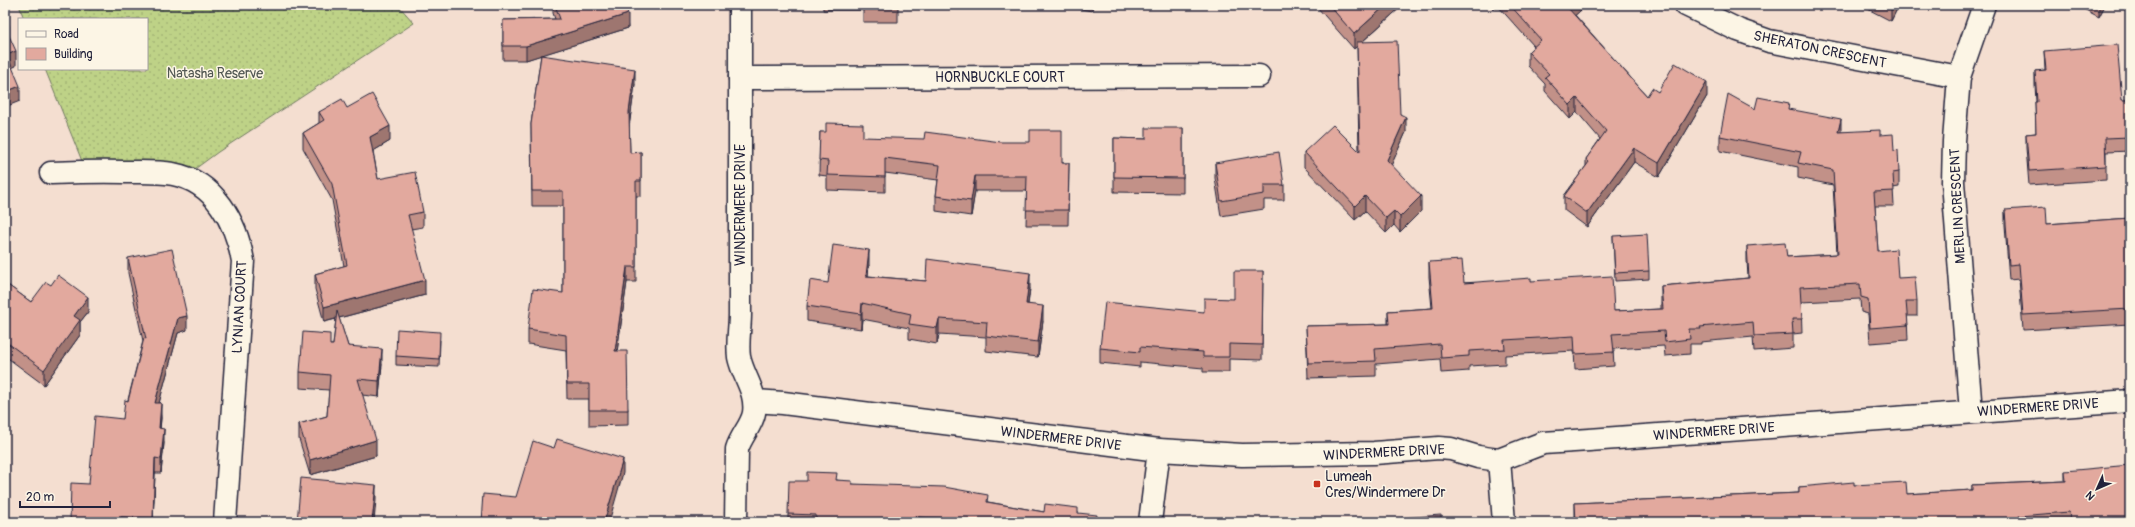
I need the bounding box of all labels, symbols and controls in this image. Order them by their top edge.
legend [18,18,148,70]
text: Road [54,27,79,42]
street label: SHERATON CRESCENT [1752,27,1888,72]
text: Building [54,47,93,62]
park label: Natasha Reserve [167,65,263,82]
street label: HORNBUCKLE COURT [935,69,1065,86]
street label: WINDERMERE DRIVE [732,144,749,266]
street label: MERLIN CRESCENT [1946,148,1969,264]
street label: LYNIAN COURT [229,260,250,354]
street label: WINDERMERE DRIVE [1977,395,2099,420]
street label: WINDERMERE DRIVE [1653,419,1775,444]
street label: WINDERMERE DRIVE [999,423,1122,454]
street label: WINDERMERE DRIVE [1323,441,1445,464]
place label: Lumeah Cres/Windermere Dr [1325,468,1445,501]
north arrow [2077,469,2117,509]
marker: Lumeah Cres/Windermere Dr [1312,479,1322,489]
scale bar [20,483,110,509]
text: N [2083,488,2098,503]
text: 20 m [26,490,55,505]

